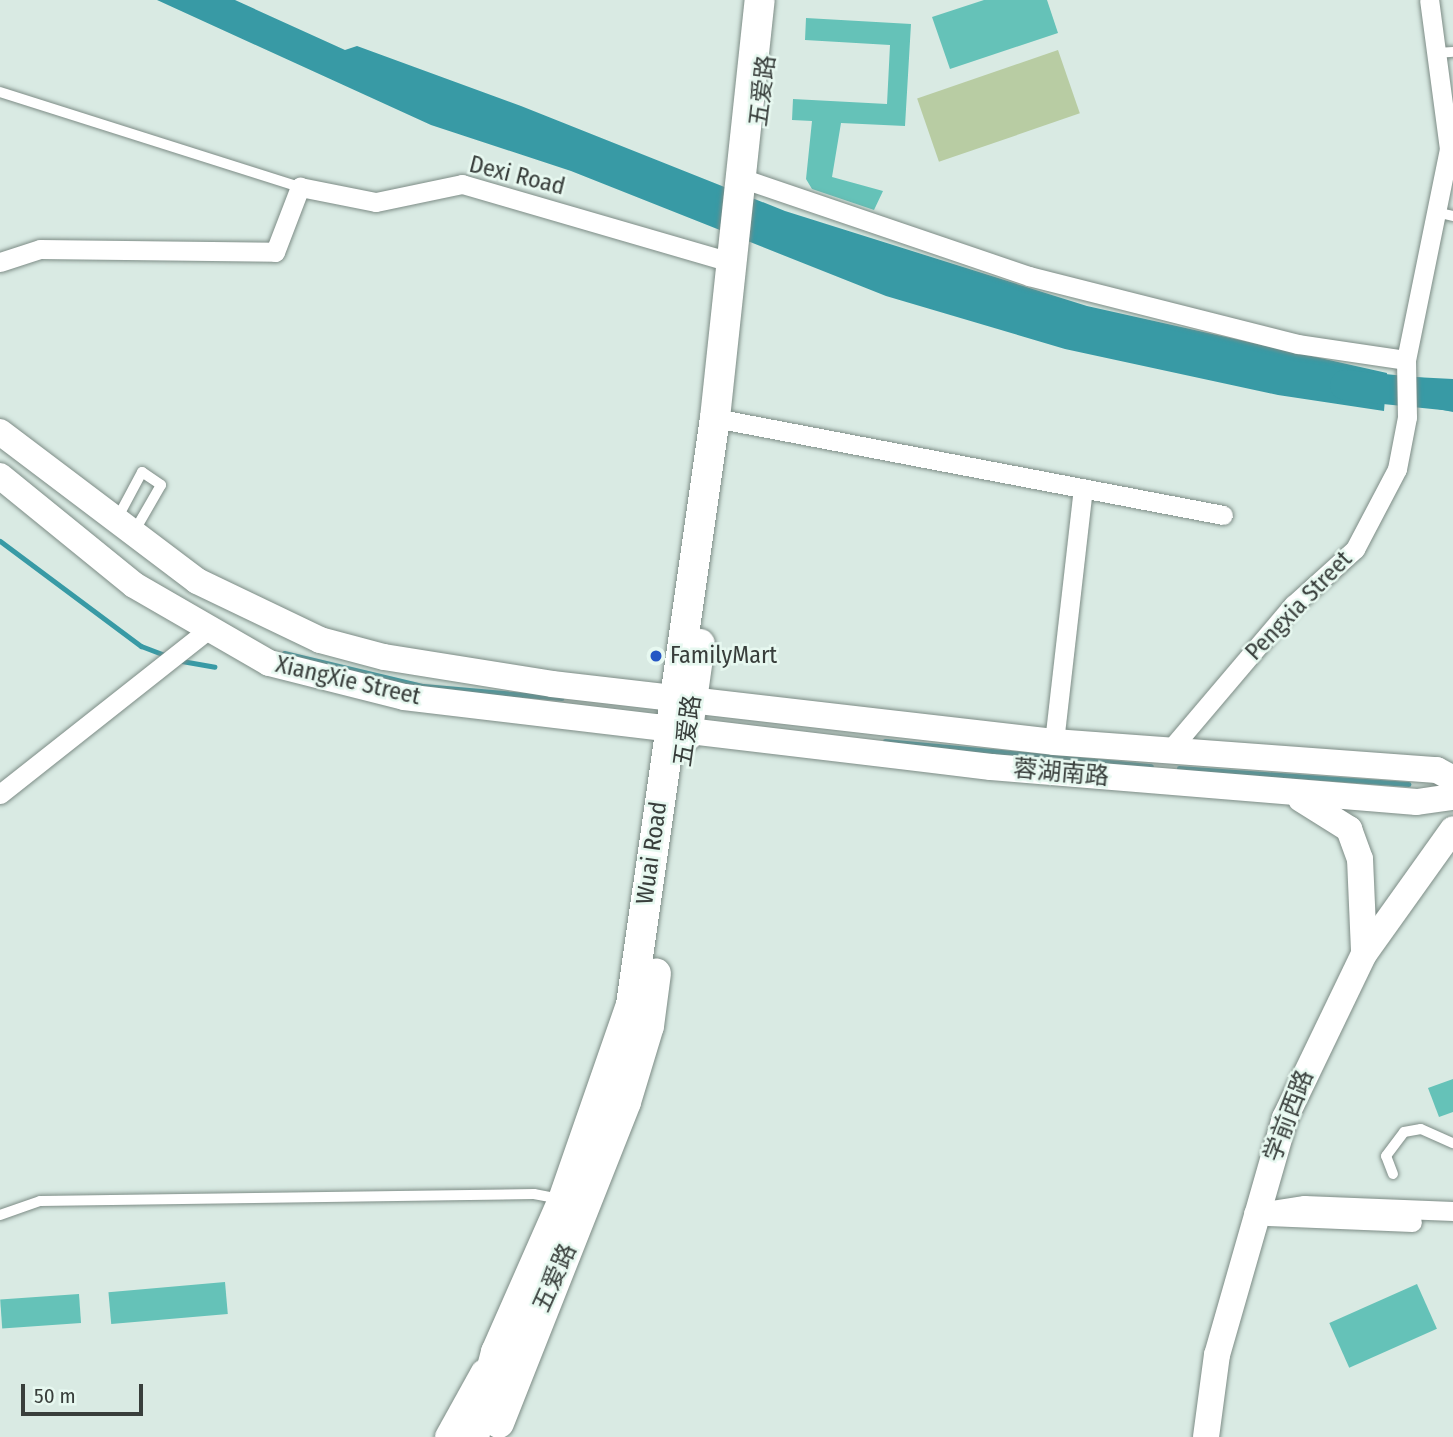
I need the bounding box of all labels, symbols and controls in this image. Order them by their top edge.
street label: 五爱路 [744,54,782,128]
street label: Dexi Road [466,150,568,202]
street label: Pengxia Street [1240,545,1358,667]
place label: FamilyMart [670,642,777,670]
marker: FamilyMart [648,648,664,664]
street label: XiangXie Street [273,650,423,712]
street label: 五爱路 [669,693,707,769]
street label: 蓉湖南路 [1012,754,1110,792]
street label: Wuai Road [631,800,673,906]
street label: 学前西路 [1258,1066,1320,1166]
street label: 五爱路 [527,1239,583,1317]
scale bar [24,1370,147,1414]
text: 50 m [34,1383,76,1409]

